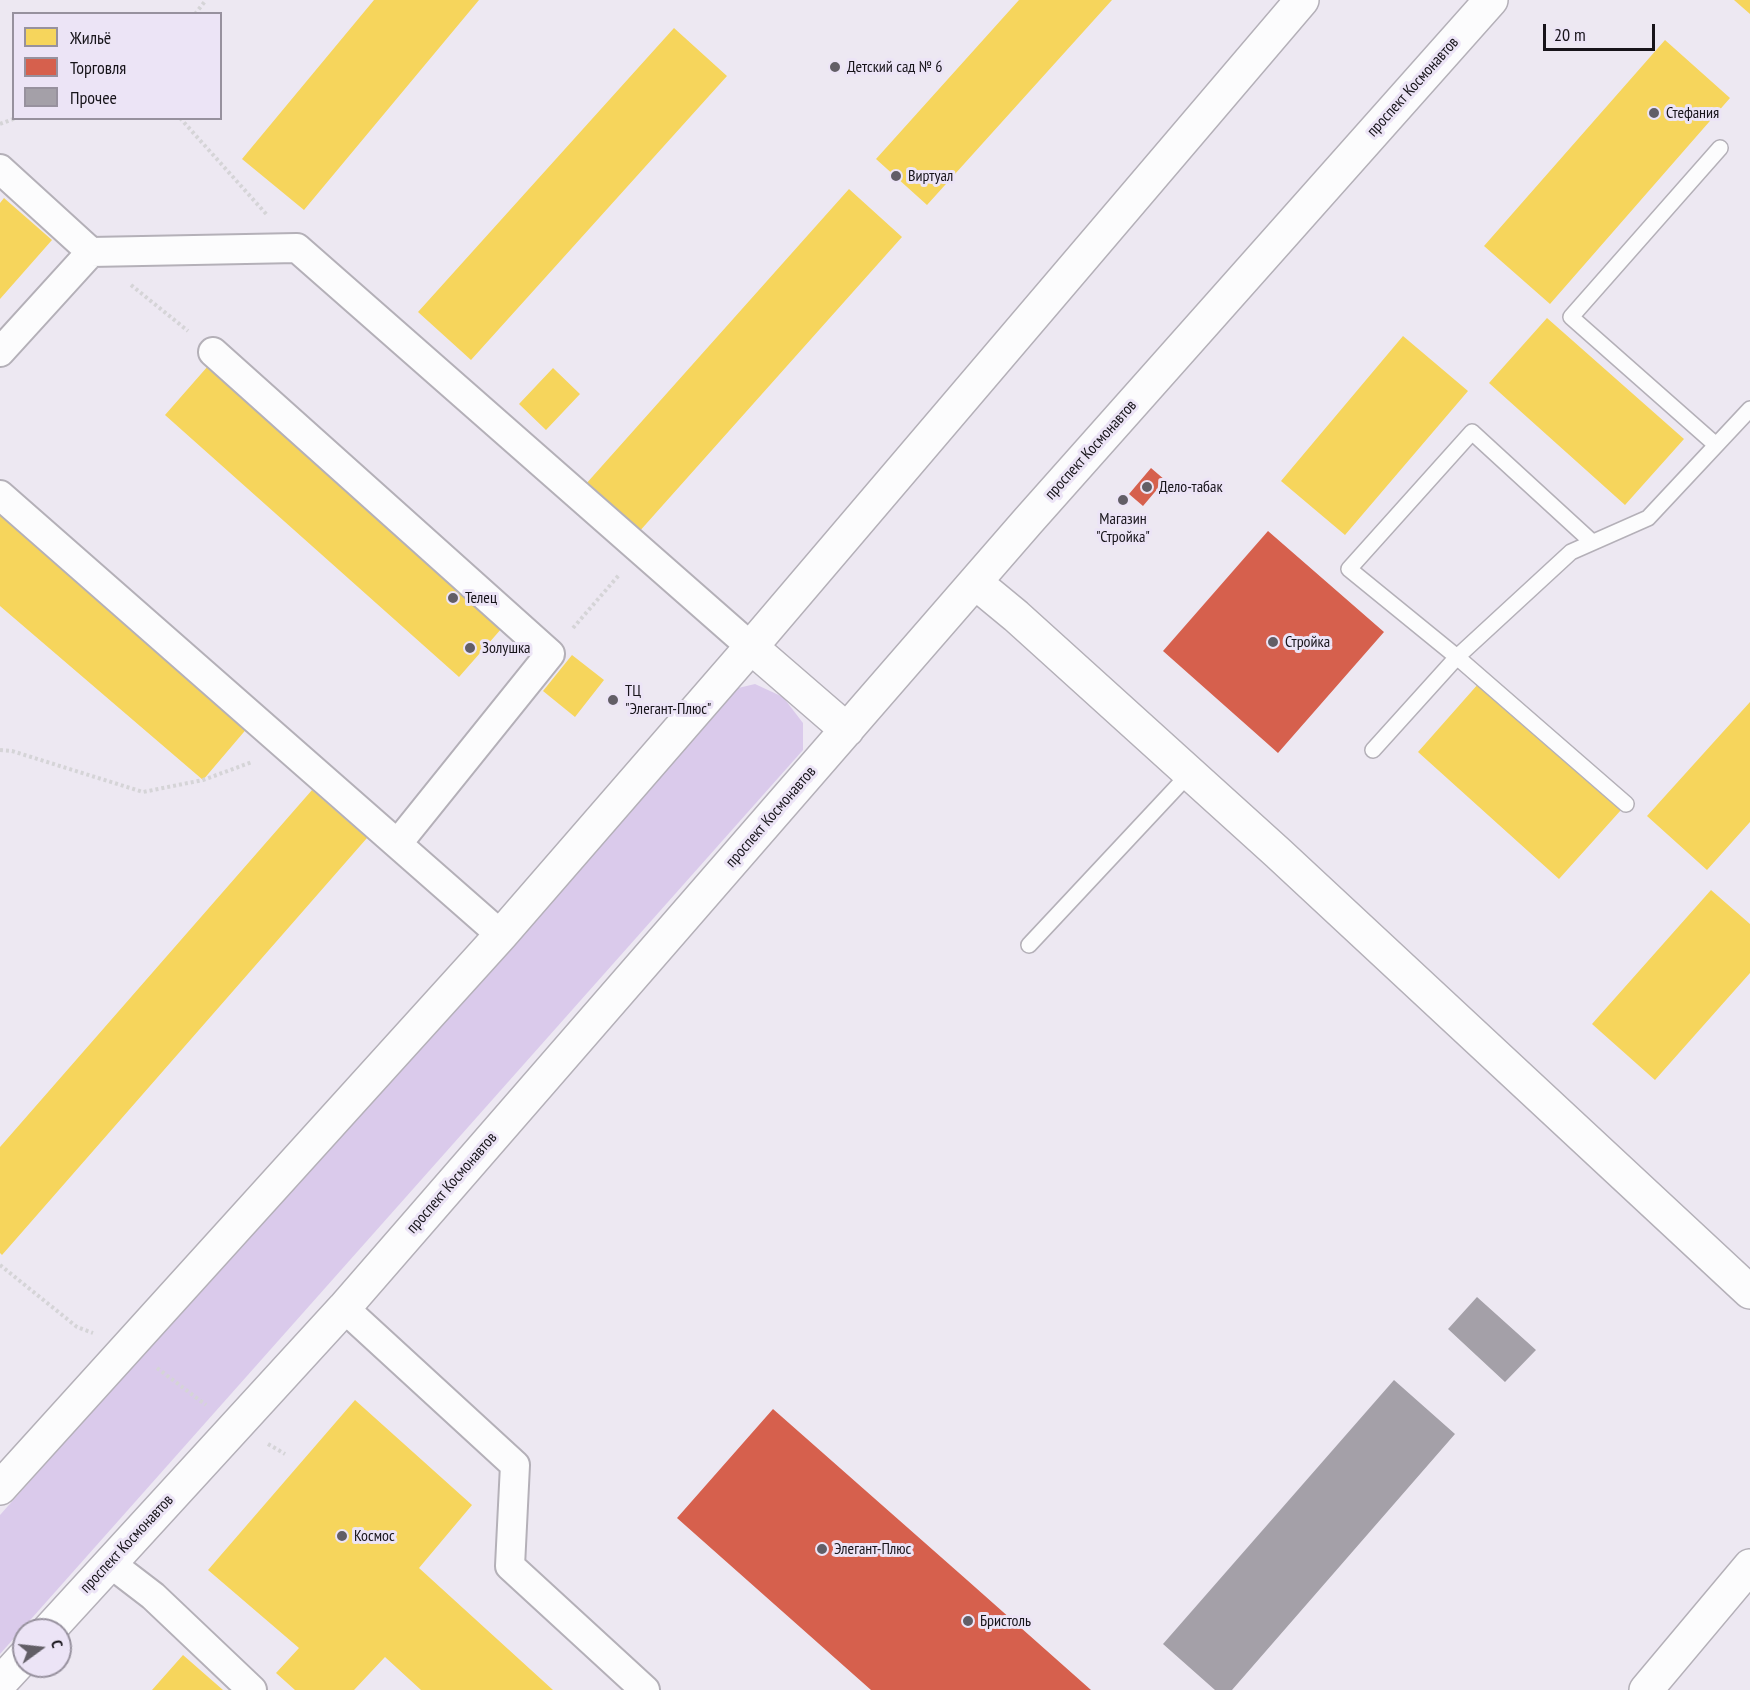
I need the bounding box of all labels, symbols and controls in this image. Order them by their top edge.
legend [12,12,222,120]
scale bar [1546,12,1658,50]
text: 20 m [1554,23,1586,46]
text: Жильё [70,26,111,49]
street label: проспект Космонавтов [1363,33,1463,141]
text: Торговля [70,56,126,79]
place label: Детский сад № 6 [847,57,943,77]
marker: Детский сад № 6 [828,60,842,74]
text: Прочее [70,86,117,109]
place label: Стефания [1666,103,1719,123]
marker: Стефания [1647,106,1661,120]
place label: Виртуал [908,166,953,186]
marker: Виртуал [889,169,903,183]
street label: проспект Космонавтов [1041,396,1141,504]
place label: Дело-табак [1159,477,1223,497]
marker: Дело-табак [1140,480,1154,494]
marker: Магазин "Стройка" [1116,493,1130,507]
place label: Магазин "Стройка" [1096,509,1150,547]
place label: Телец [465,588,497,608]
marker: Телец [446,591,460,605]
place label: Стройка [1285,632,1330,652]
marker: Стройка [1266,635,1280,649]
place label: Золушка [482,638,530,658]
marker: Золушка [463,641,477,655]
place label: ТЦ "Элегант-Плюс" [625,681,711,719]
marker: ТЦ "Элегант-Плюс" [606,693,620,707]
street label: проспект Космонавтов [722,763,820,871]
street label: проспект Космонавтов [403,1129,501,1237]
street label: проспект Космонавтов [76,1491,178,1597]
place label: Космос [354,1526,395,1546]
marker: Космос [335,1529,349,1543]
place label: Элегант-Плюс [834,1539,911,1559]
marker: Элегант-Плюс [815,1542,829,1556]
place label: Бристоль [980,1611,1031,1631]
marker: Бристоль [961,1614,975,1628]
north arrow [12,1618,72,1678]
text: С [47,1638,68,1650]

